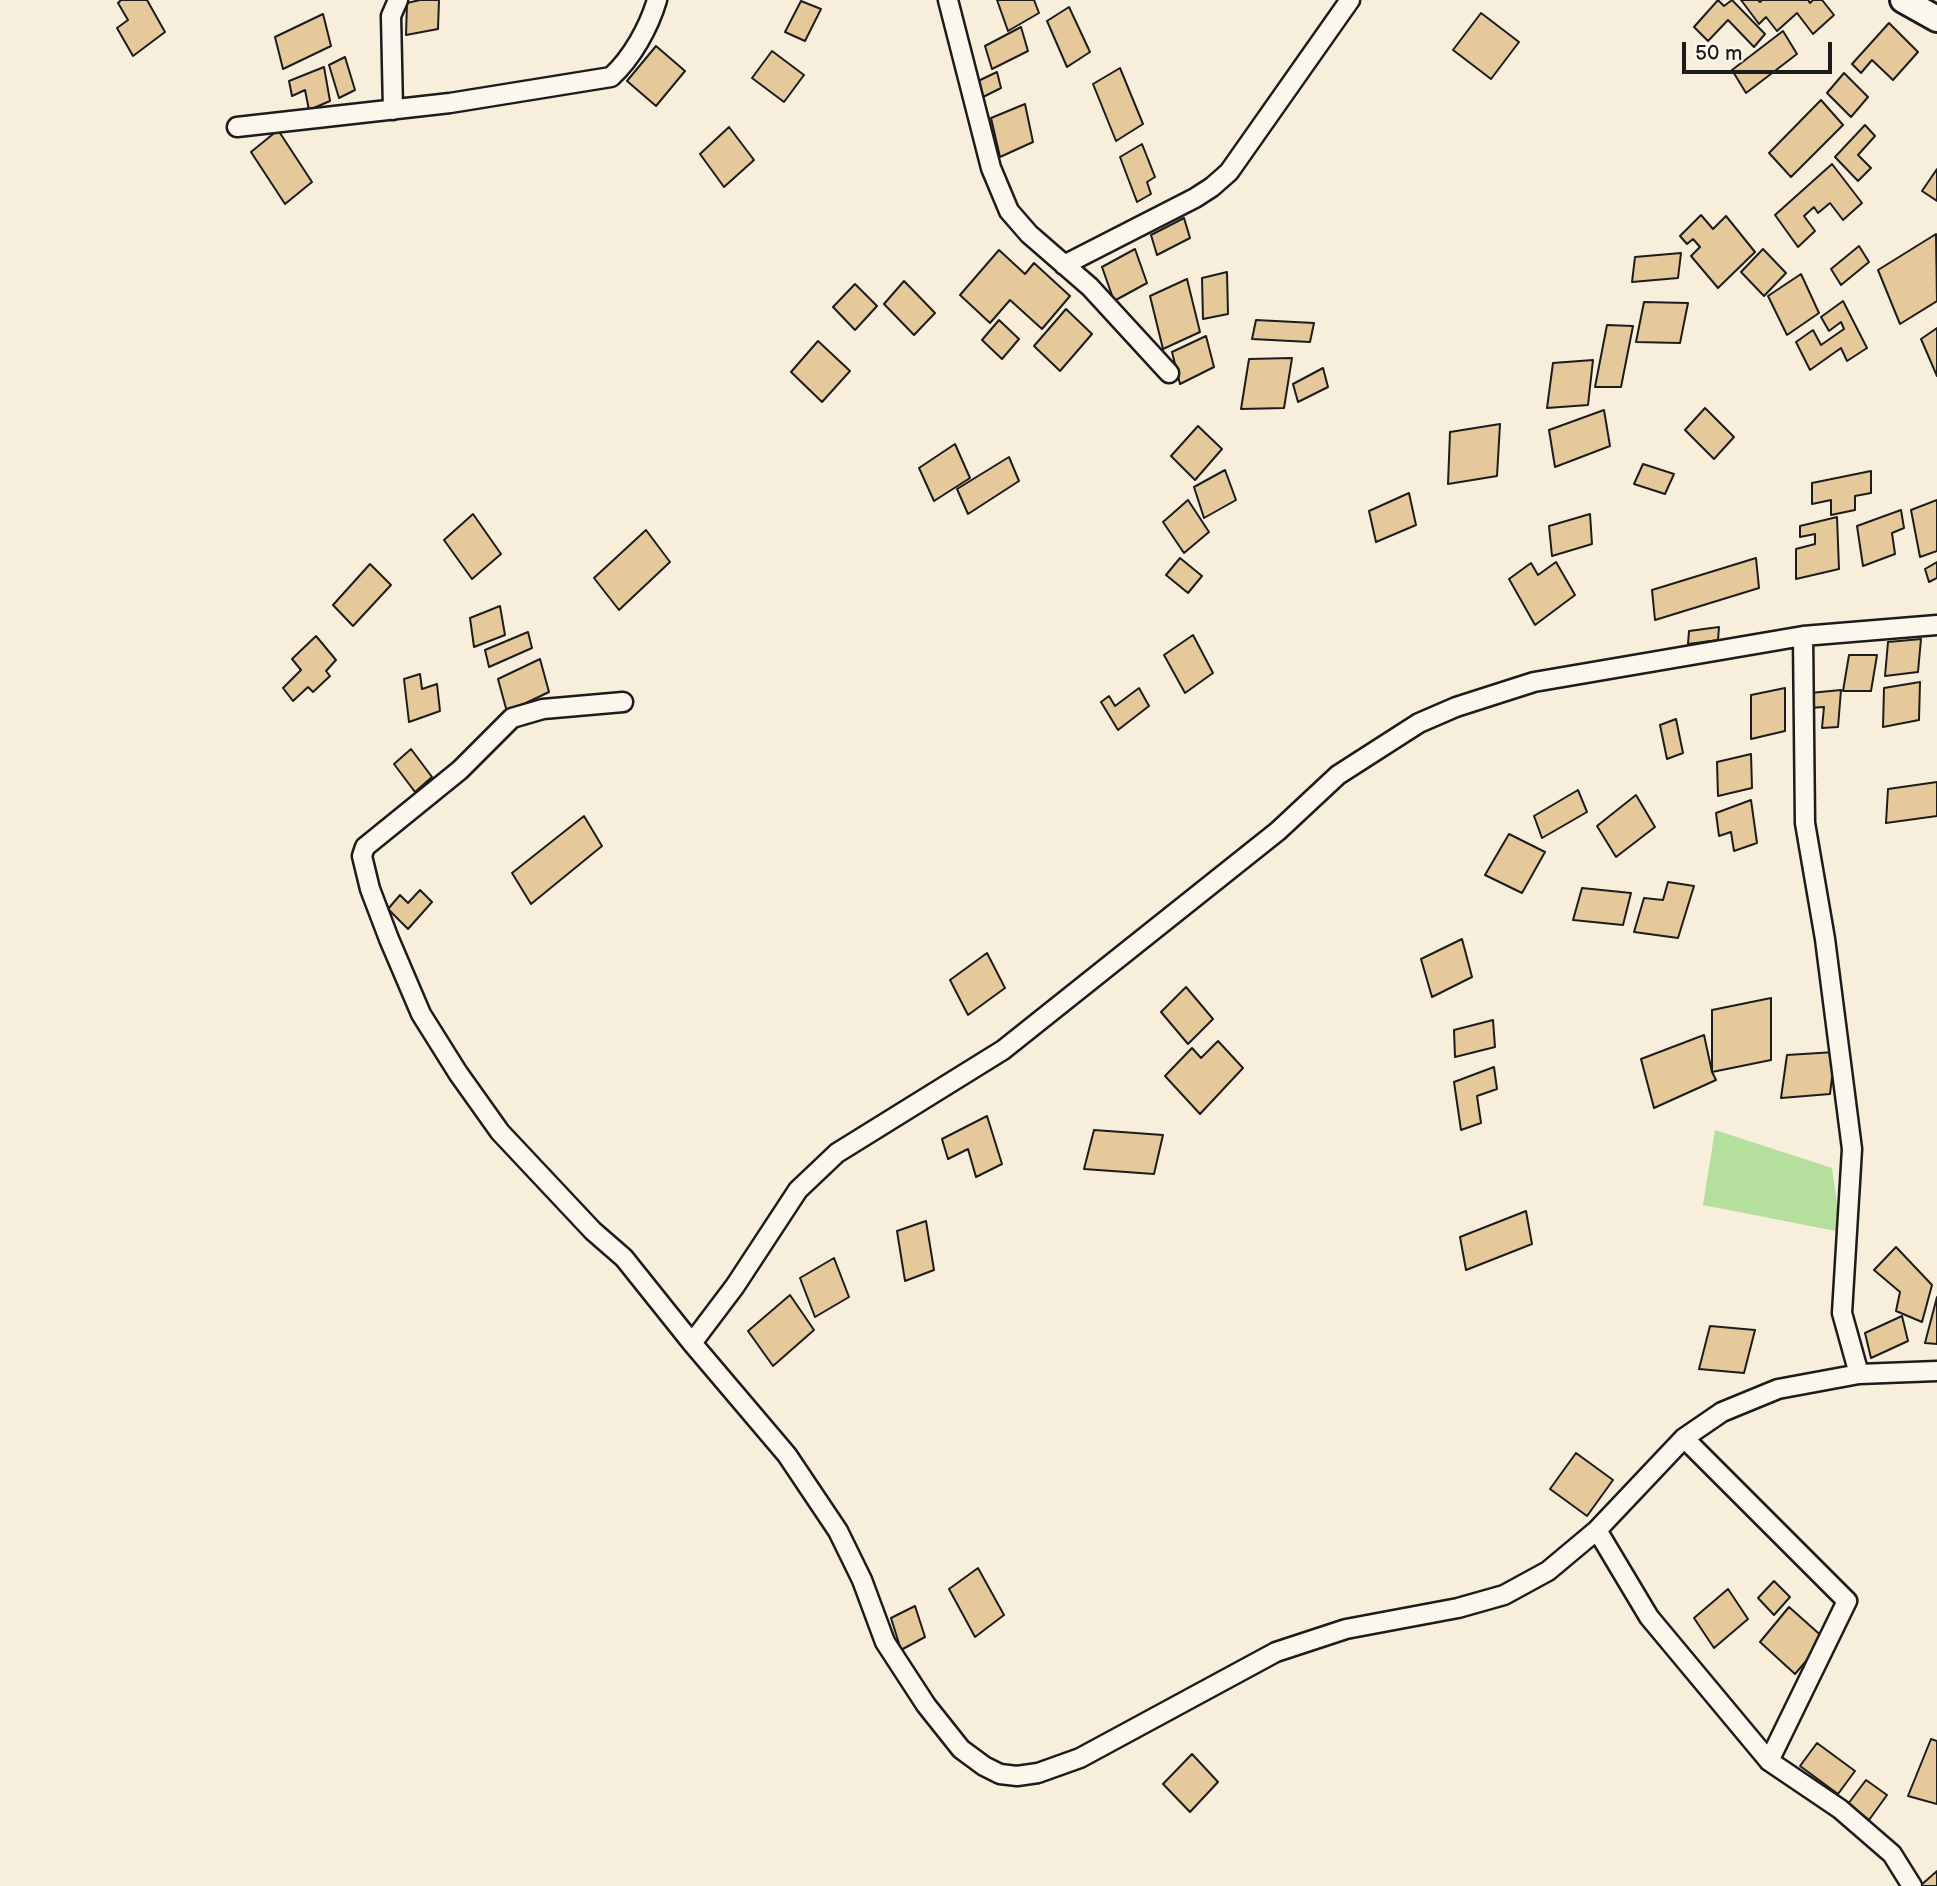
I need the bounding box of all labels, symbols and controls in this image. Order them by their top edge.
scale bar [1685,28,1836,72]
text: 50 m [1695,41,1742,66]

